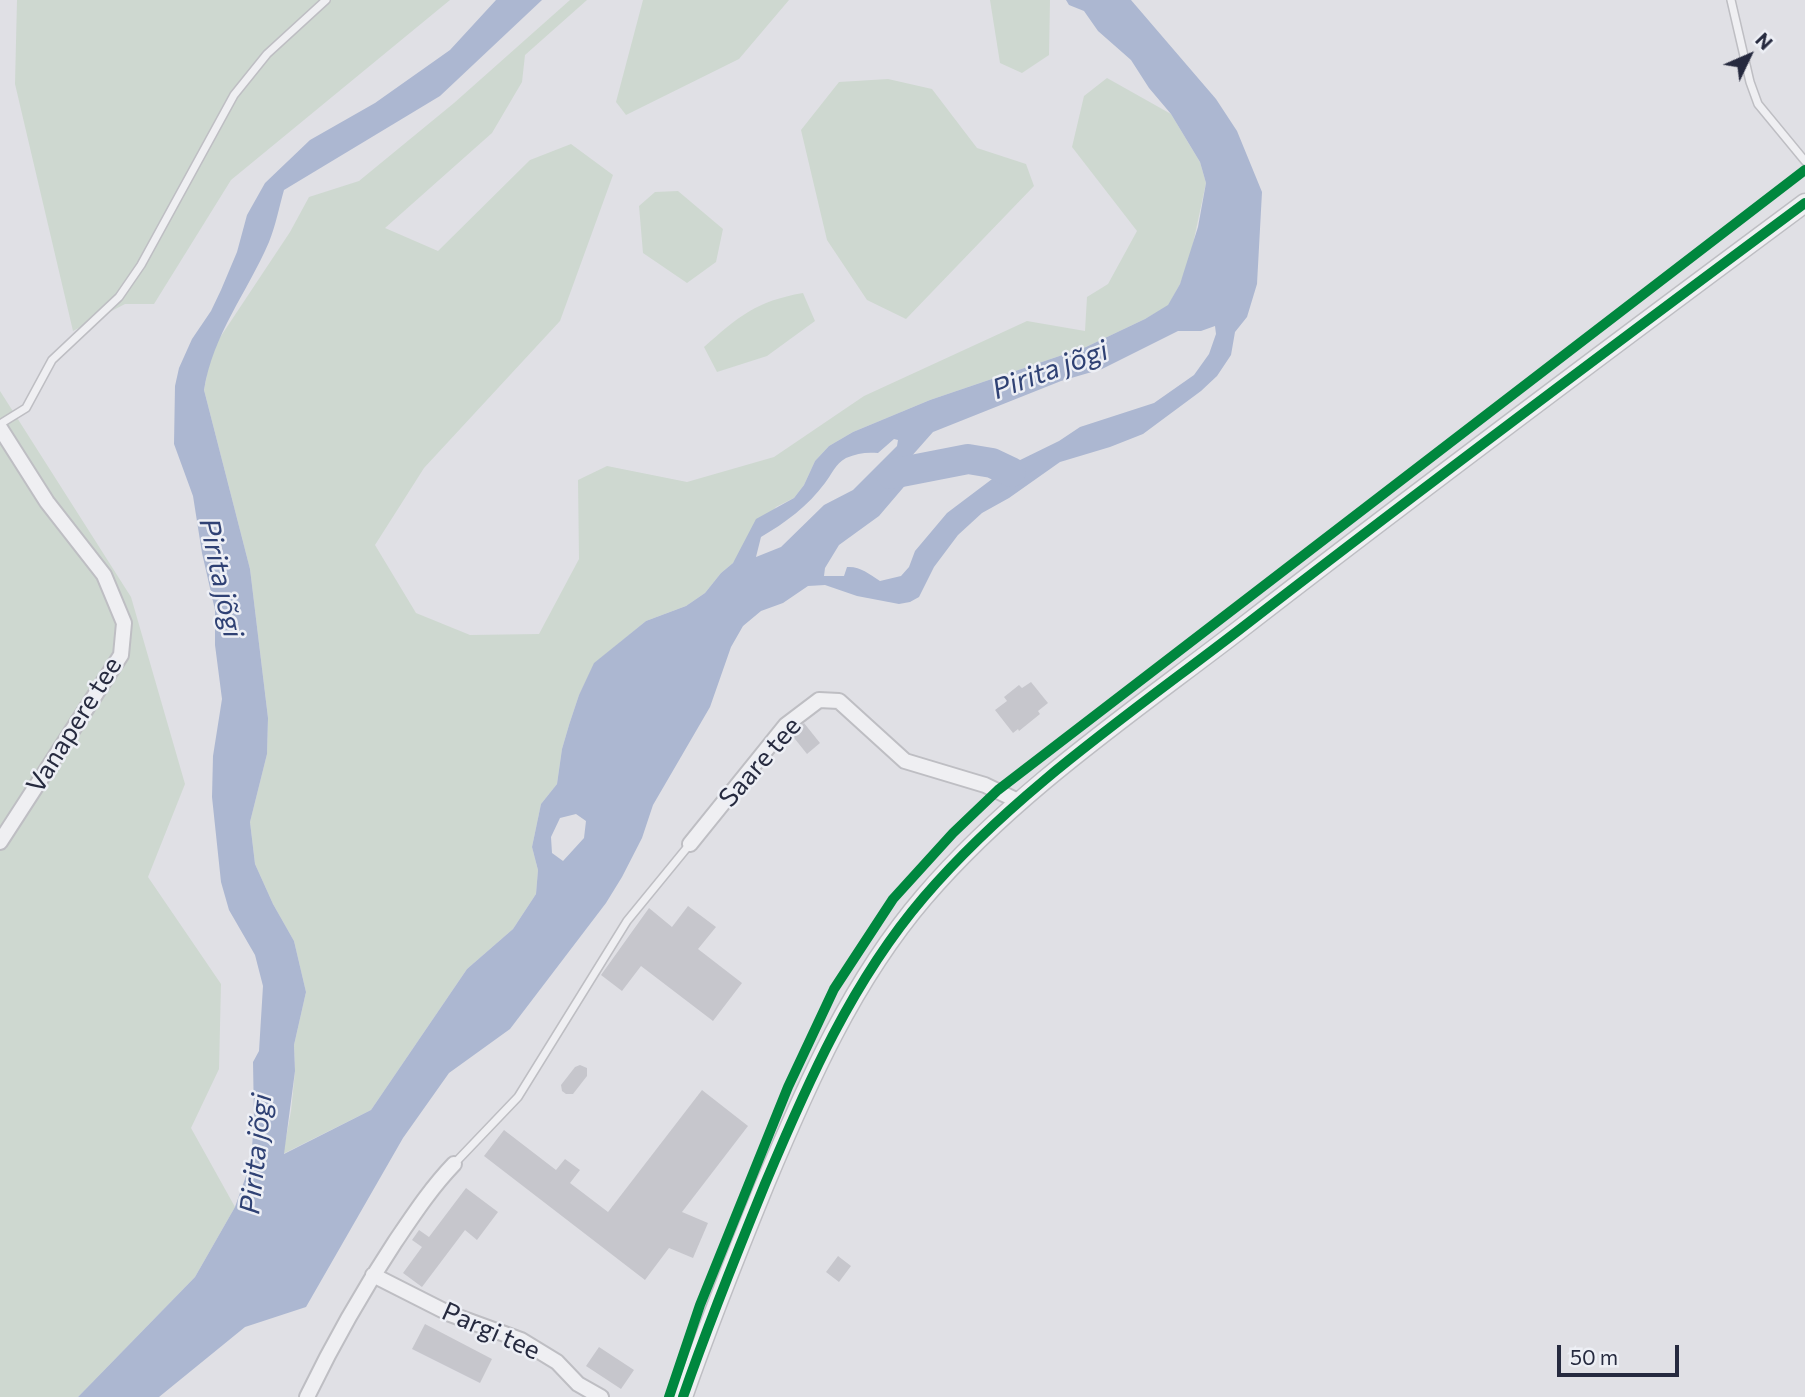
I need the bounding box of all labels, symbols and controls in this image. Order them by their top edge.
north arrow [1714,21,1784,91]
text: N [1751,28,1778,54]
water label: Pirita jõgi [987,334,1113,406]
water label: Pirita jõgi [192,515,250,641]
street label: Vanapere tee [20,651,128,799]
street label: Saare tee [712,711,808,813]
water label: Pirita jõgi [233,1092,279,1216]
street label: Pargi tee [437,1296,545,1366]
scale bar [1560,1330,1682,1374]
text: 50 m [1570,1344,1618,1369]

